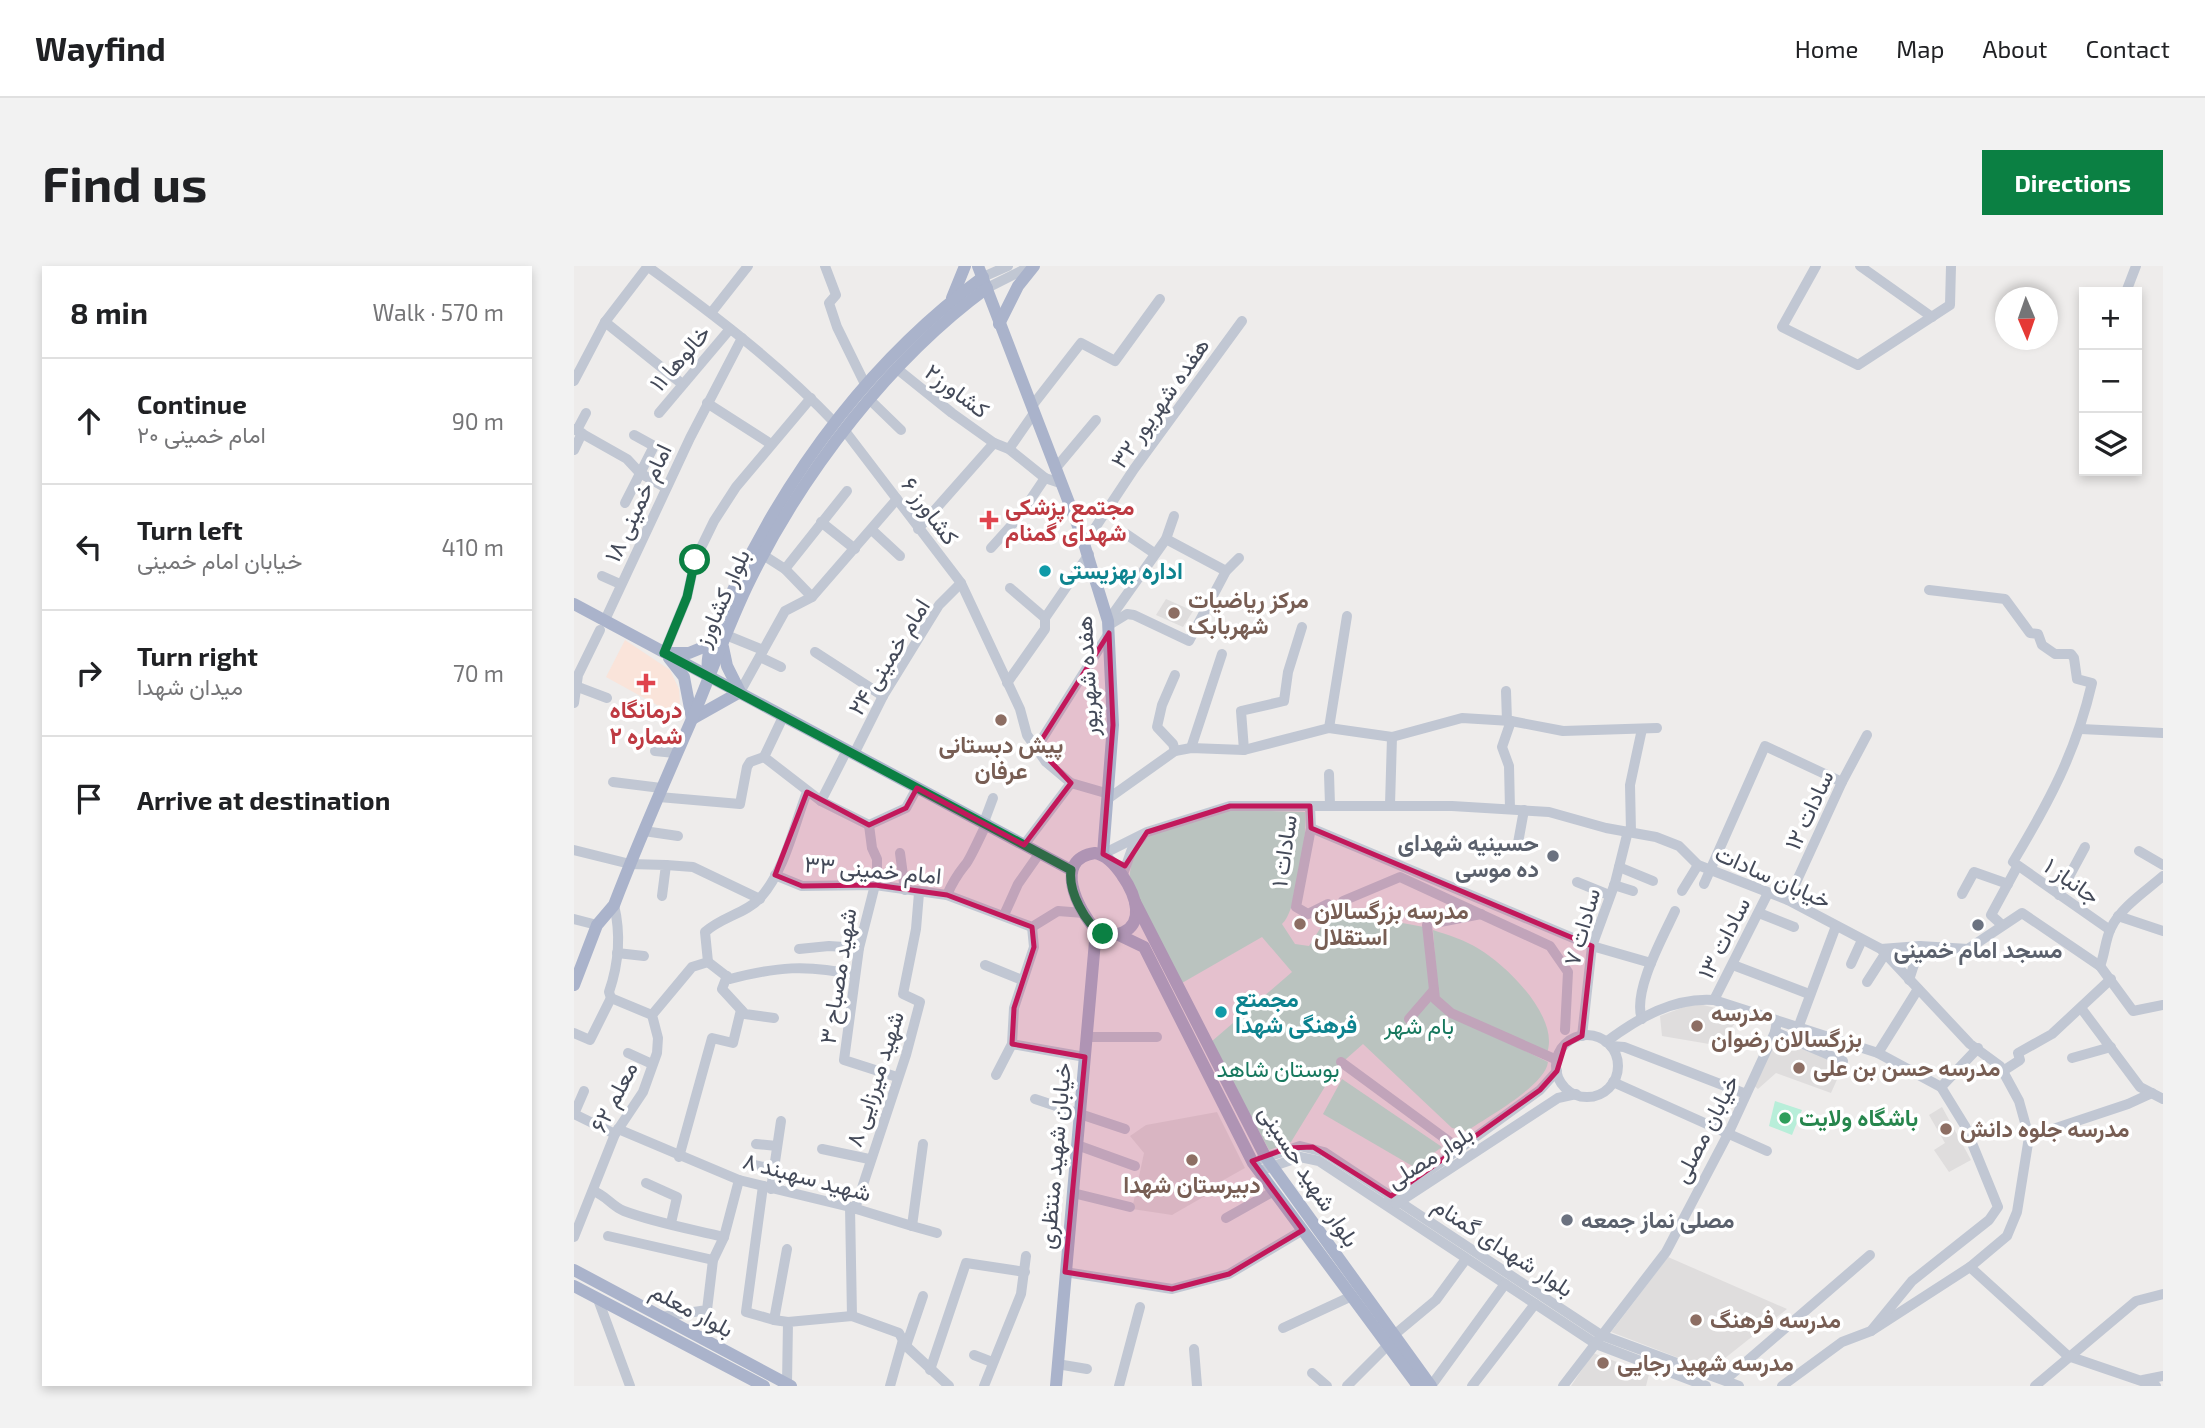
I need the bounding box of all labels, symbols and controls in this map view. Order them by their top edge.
text: Wayfind [35,28,166,68]
text: Home [1795,34,1858,63]
text: Map [1896,34,1944,63]
text: About [1982,34,2048,63]
text: Contact [2086,34,2170,63]
button: Directions [1982,150,2163,215]
text: Find us [42,153,207,212]
north arrow [1995,287,2058,350]
map controls [2079,287,2142,476]
button: + [2079,287,2142,350]
text: 8 min [70,294,148,330]
text: Walk · 570 m [373,298,504,326]
street label: خالوها ۱۱ [643,318,717,398]
street label: هفده شهریور ۳۲ [1104,332,1216,474]
button: − [2079,350,2142,413]
street label: کشاورز۲ [919,357,995,425]
text: Continue [137,388,247,419]
icon: ahead [70,402,108,440]
text: 90 m [452,407,504,435]
button: layers [2079,413,2142,476]
text: امام خمینی ۲۰ [137,420,266,448]
street label: امام خمینی ۱۸ [597,439,679,567]
street label: کشاورز ۶ [895,471,965,551]
place label: مجتمع پزشکی شهدای گمنام [1005,492,1134,548]
marker: مجتمع پزشکی شهدای گمنام [979,510,999,530]
text: Turn left [137,514,243,545]
icon: left [70,528,108,566]
text: 410 m [442,533,504,561]
route start [679,544,710,575]
street label: بلوار کشاورز [687,544,757,652]
text: خیابان امام خمینی [137,546,302,574]
place label: اداره بهزیستی [1059,556,1183,586]
marker: اداره بهزیستی [1037,563,1053,579]
place label: مرکز ریاضیات شهربابک [1188,585,1309,641]
street label: امام خمینی ۲۴ [841,593,937,721]
marker: مرکز ریاضیات شهربابک [1166,605,1182,621]
street label: هفده شهریور [1069,615,1105,738]
text: Turn right [137,640,258,671]
icon: right [70,654,108,692]
text: 70 m [453,659,504,687]
text: میدان شهدا [137,672,243,700]
marker: درمانگاه شماره ۲ [636,673,656,693]
place label: درمانگاه شماره ۲ [609,695,683,751]
marker: پیش دبستانی عرفان [993,712,1009,728]
place label: پیش دبستانی عرفان [938,730,1064,786]
street label: سادات ۱۲ [1778,765,1839,854]
icon: arrive [70,780,108,818]
text: Arrive at destination [137,784,390,815]
street label: سادات ۱ [1264,813,1302,889]
place label: حسینیه شهدای ده موسی [1397,828,1539,884]
street label: خیابان سادات [1711,838,1836,914]
marker: حسینیه شهدای ده موسی [1545,848,1561,864]
street label: امام خمینی ۳۳ [803,849,943,891]
street label: جانباز ۱ [2038,851,2106,911]
street label: سادات ۷ [1557,885,1605,969]
street label: سادات ۱۳ [1691,892,1755,983]
place label: مدرسه بزرگسالان استقلال [1314,896,1469,950]
street label: شهید مصباح ۳ [812,906,865,1046]
marker: مدرسه بزرگسالان استقلال [1292,916,1308,932]
marker: مسجد امام خمینی [1970,917,1986,933]
route end [1087,918,1118,949]
place label: مسجد امام خمینی [1894,935,2062,965]
place label: مجمتع فرهنگی شهدا [1235,984,1357,1040]
place label: مدرسه بزرگسالان رضوان [1711,998,1862,1054]
marker: مجمتع فرهنگی شهدا [1213,1004,1229,1020]
street label: شهید میرزایی ۸ [839,1007,911,1151]
park label: بام شهر [1383,1011,1454,1041]
marker: مدرسه بزرگسالان رضوان [1689,1018,1705,1034]
place label: مدرسه حسن بن علی [1813,1053,2000,1083]
park label: بوستان شاهد [1216,1054,1340,1084]
street label: معلم ۶۲ [583,1056,645,1138]
marker: مدرسه حسن بن علی [1791,1060,1807,1076]
street label: خیابان شهید منتظری [1032,1061,1078,1251]
street label: خیابان مصلی [1666,1070,1745,1188]
street label: بلوار شهید حسینی [1252,1099,1366,1253]
place label: باشگاه ولایت [1799,1103,1918,1133]
marker: باشگاه ولایت [1777,1110,1793,1126]
place label: مدرسه جلوه دانش [1960,1114,2129,1144]
street label: بلوار مصلی [1381,1119,1479,1195]
marker: مدرسه جلوه دانش [1938,1121,1954,1137]
street label: شهید سهبند ۸ [740,1145,874,1209]
marker: دبیرستان شهدا [1184,1152,1200,1168]
place label: دبیرستان شهدا [1123,1170,1261,1200]
street label: بلوار شهدای گمنام [1427,1190,1579,1304]
place label: مصلی نماز جمعه [1581,1205,1735,1235]
marker: مصلی نماز جمعه [1559,1212,1575,1228]
street label: بلوار معلم [645,1276,739,1344]
place label: مدرسه فرهنگ [1710,1305,1841,1335]
marker: مدرسه فرهنگ [1688,1312,1704,1328]
place label: مدرسه شهید رجایی [1617,1348,1794,1378]
marker: مدرسه شهید رجایی [1595,1355,1611,1371]

